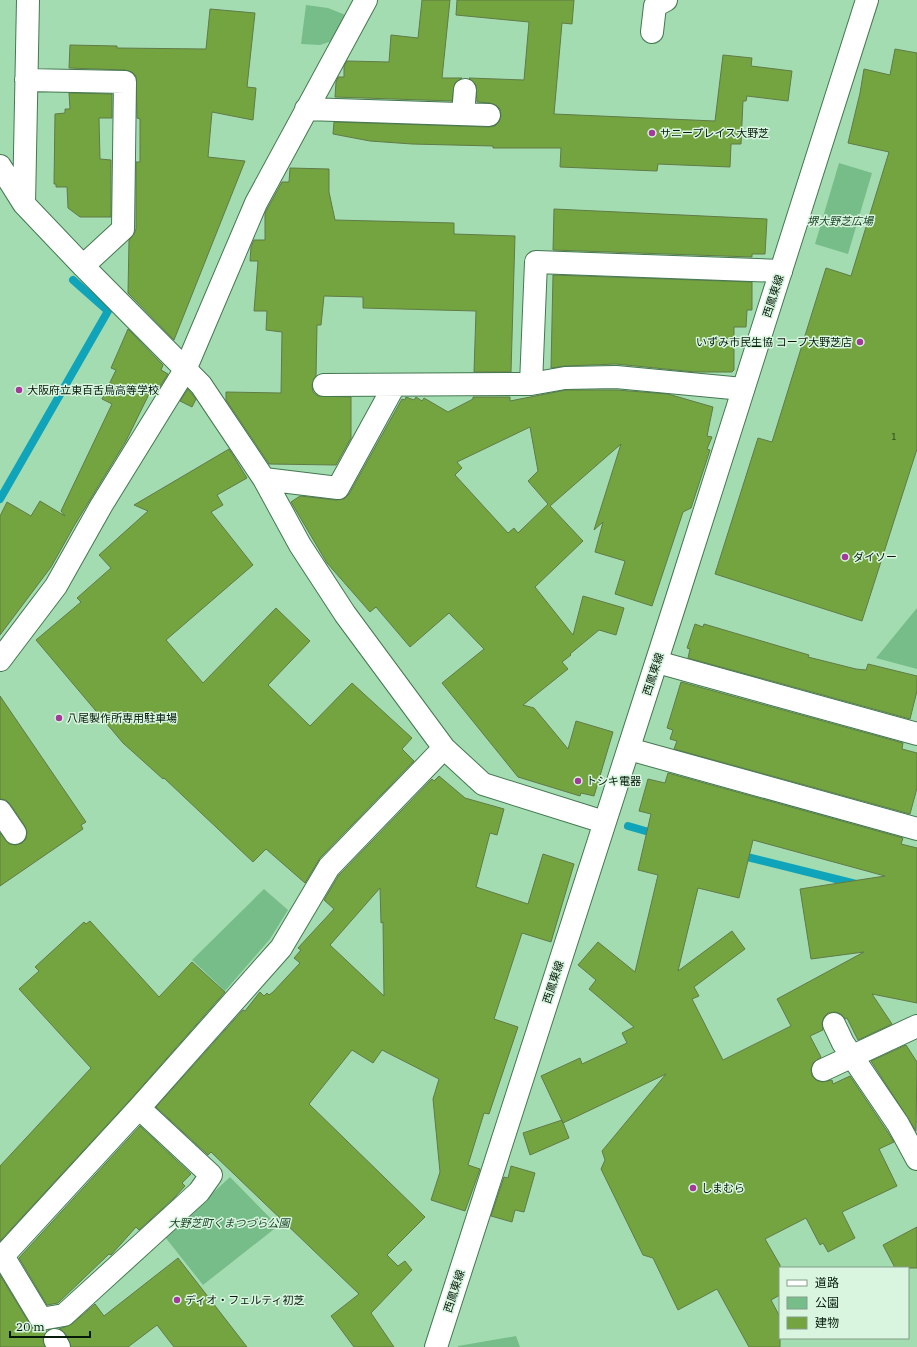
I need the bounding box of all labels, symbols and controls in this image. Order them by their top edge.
place label: サニープレイス大野芝 [660,126,769,140]
marker: サニープレイス大野芝 [647,128,657,138]
park label: 堺大野芝広場 [807,214,875,228]
street label: 西鳳東線 [760,273,786,319]
place label: いずみ市民生協 コープ大野芝店 [696,335,852,349]
marker: いずみ市民生協 コープ大野芝店 [855,337,865,347]
place label: 大阪府立東百舌鳥高等学校 [27,383,159,397]
marker: 大阪府立東百舌鳥高等学校 [14,385,24,395]
house number: 1 [891,431,897,442]
place label: ダイソー [853,550,897,564]
marker: ダイソー [840,552,850,562]
street label: 西鳳東線 [640,651,666,697]
place label: 八尾製作所専用駐車場 [67,711,177,725]
marker: 八尾製作所専用駐車場 [54,713,64,723]
place label: トシキ電器 [586,774,641,788]
marker: トシキ電器 [573,776,583,786]
street label: 西鳳東線 [540,959,566,1005]
place label: しまむら [701,1181,745,1195]
marker: しまむら [688,1183,698,1193]
park label: 大野芝町くまつづら公園 [169,1216,291,1230]
legend [779,1267,909,1339]
street label: 西鳳東線 [441,1268,467,1314]
text: 道路 [815,1275,839,1290]
place label: ディオ・フェルティ初芝 [185,1293,305,1307]
marker: ディオ・フェルティ初芝 [172,1295,182,1305]
text: 公園 [815,1295,839,1310]
scale bar [10,1313,90,1339]
text: 建物 [815,1315,839,1330]
text: 20 m [16,1319,45,1334]

